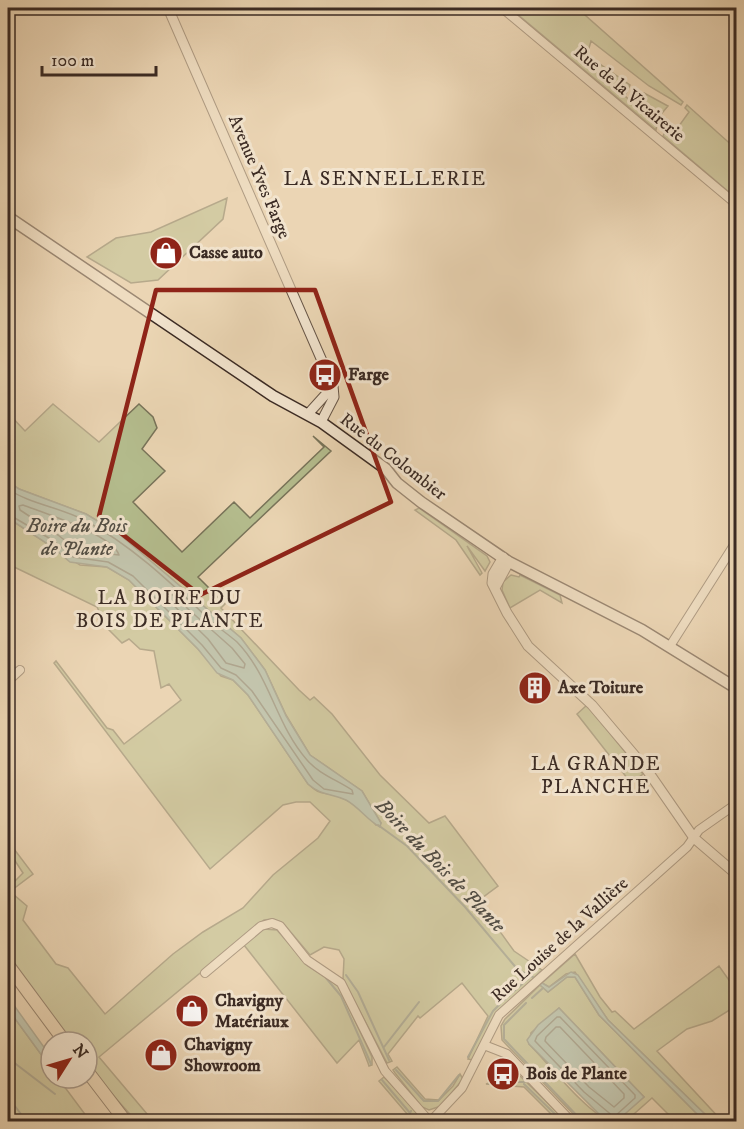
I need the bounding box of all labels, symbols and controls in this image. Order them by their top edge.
scale bar [42,39,156,77]
street label: Rue de la Vicairerie [569,41,689,147]
text: 100 m [51,50,94,72]
street label: Avenue Yves Farge [223,112,295,242]
district label: LA SENNELLERIE [283,167,487,192]
shop icon: Casse auto [148,235,184,271]
place label: Casse auto [189,242,263,264]
bus stop icon: Farge [307,357,343,393]
place label: Farge [348,364,390,386]
street label: Rue du Colombier [335,409,451,506]
water label: Boire du Bois de Plante [26,514,128,562]
district label: LA BOIRE DU BOIS DE PLANTE [76,586,264,634]
building icon: Axe Toiture [517,670,553,706]
place label: Axe Toiture [557,677,644,699]
district label: LA GRANDE PLANCHE [531,752,661,800]
water label: Boire du Bois de Plante [369,793,511,939]
street label: Rue Louise de la Vallière [487,873,633,1007]
place label: Chavigny Matériaux [215,990,289,1033]
shop icon: Chavigny Matériaux [174,993,210,1029]
north arrow [39,1030,99,1090]
place label: Chavigny Showroom [184,1034,261,1077]
shop icon: Chavigny Showroom [143,1037,179,1073]
text: N [68,1040,92,1063]
bus stop icon: Bois de Plante [485,1056,521,1092]
place label: Bois de Plante [526,1063,627,1085]

